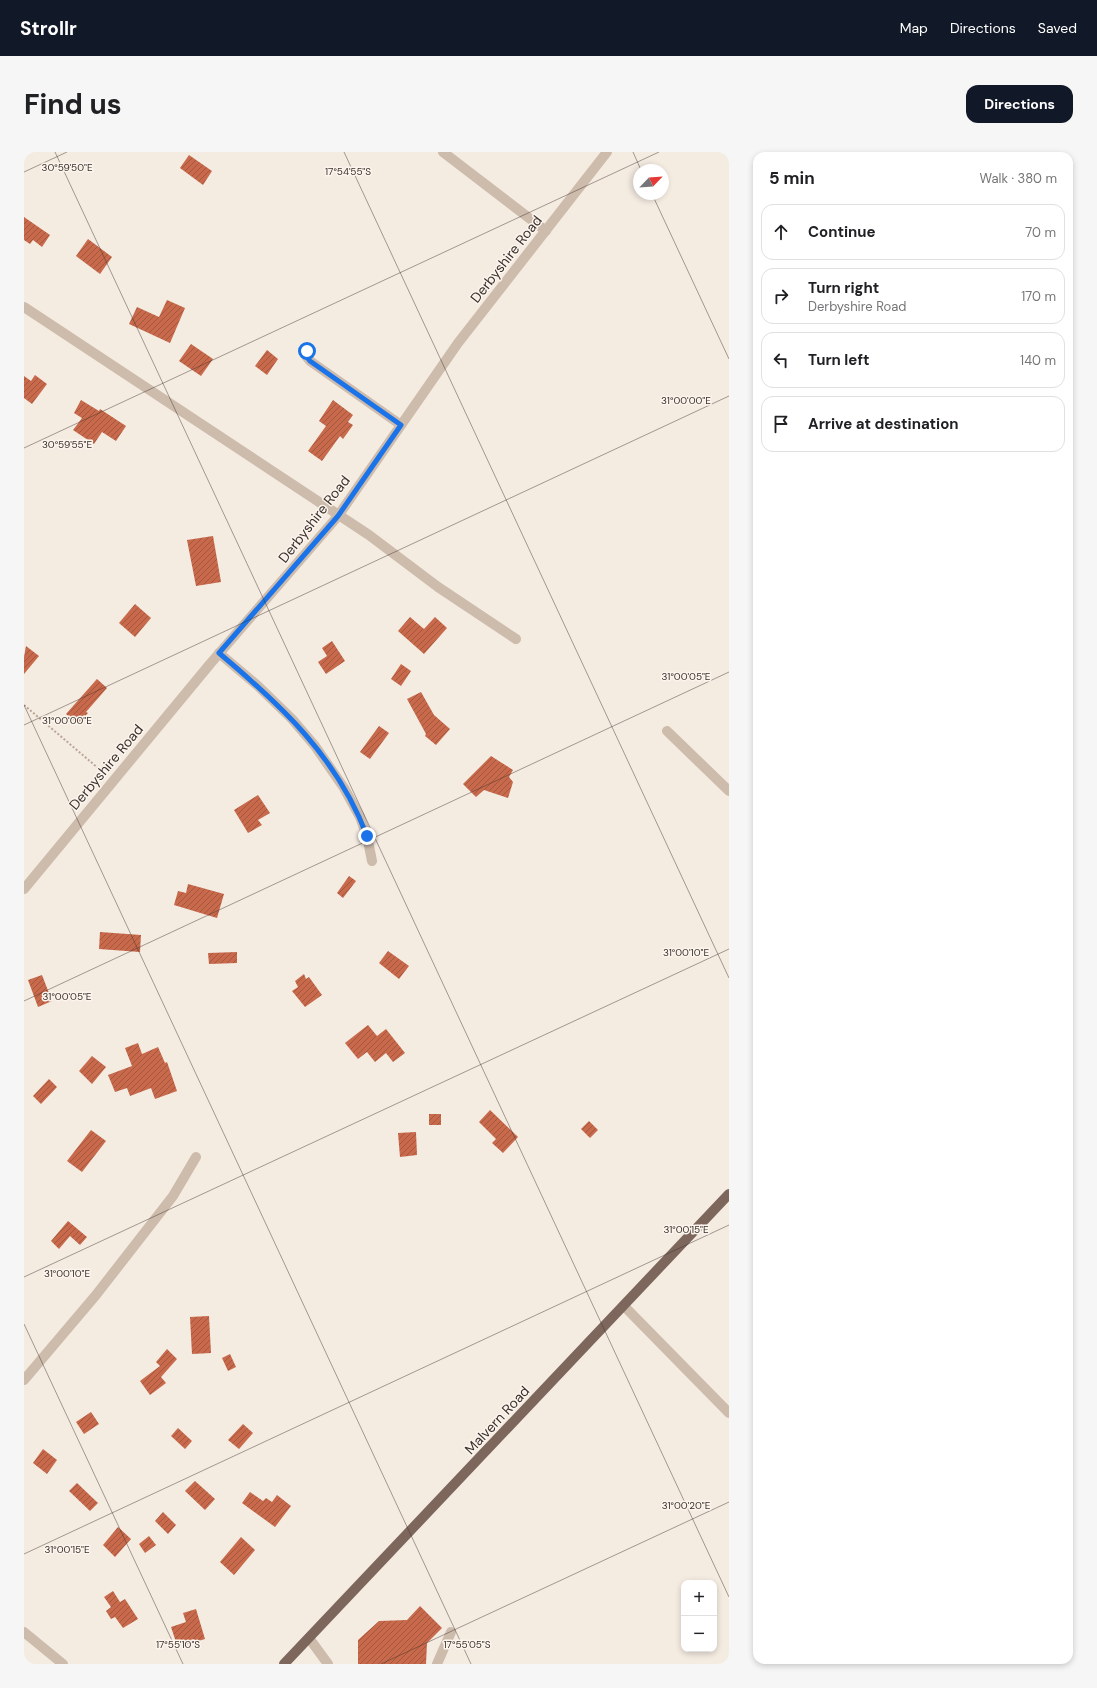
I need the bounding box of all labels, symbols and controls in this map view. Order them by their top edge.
text: Strollr [20,16,77,41]
text: Map [900,19,928,37]
text: Directions [950,19,1016,37]
text: Saved [1038,19,1077,37]
button: Directions [966,85,1073,123]
text: Find us [24,86,122,123]
text: 30°59'50"E [41,161,93,174]
north arrow [633,164,669,200]
text: 17°54'55"S [325,165,371,178]
text: 5 min [769,167,815,189]
text: Walk · 380 m [980,170,1057,187]
street label: Derbyshire Road [466,212,546,306]
icon: ahead [770,221,792,243]
text: Continue [808,222,876,242]
text: 70 m [1025,224,1056,241]
text: Turn right [808,278,879,298]
icon: right [770,285,792,307]
text: 170 m [1021,288,1056,305]
text: Derbyshire Road [808,298,906,315]
route start [298,342,316,360]
icon: left [770,349,792,371]
text: Turn left [808,350,869,370]
text: 140 m [1020,352,1056,369]
text: 31°00'00"E [661,394,711,407]
icon: arrive [770,413,792,435]
text: Arrive at destination [808,414,959,434]
text: 30°59'55"E [42,438,92,451]
street label: Derbyshire Road [274,472,354,566]
text: 31°00'05"E [662,670,711,683]
text: 31°00'00"E [42,714,92,727]
street label: Derbyshire Road [65,721,147,813]
route end [358,827,376,845]
text: 31°00'10"E [663,946,709,959]
text: 31°00'05"E [43,990,92,1003]
text: 31°00'15"E [663,1223,709,1236]
text: 31°00'10"E [44,1267,90,1280]
street label: Malvern Road [461,1382,533,1458]
text: 31°00'20"E [662,1499,711,1512]
text: 31°00'15"E [44,1543,90,1556]
map controls [681,1580,717,1652]
button: + [681,1580,717,1616]
button: − [681,1616,717,1652]
text: 17°55'10"S [156,1638,200,1651]
text: 17°55'05"S [444,1638,491,1651]

